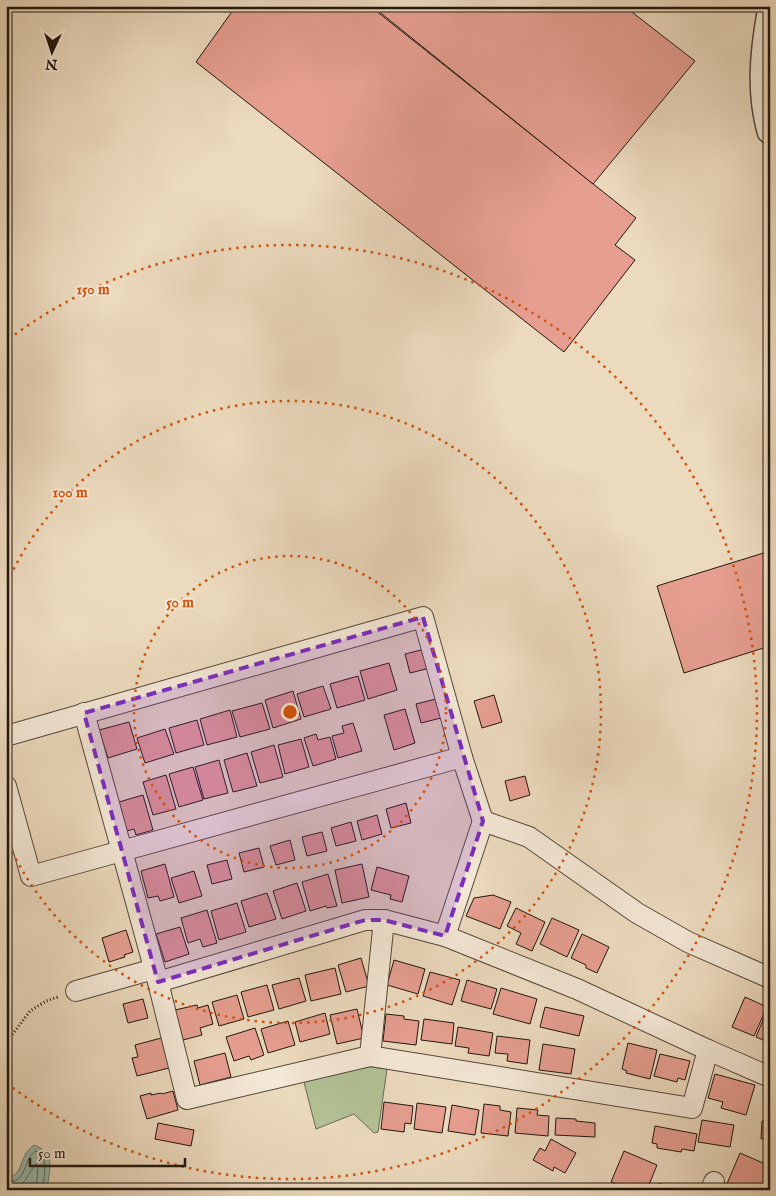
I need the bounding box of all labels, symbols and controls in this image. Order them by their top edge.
north arrow [28,28,78,78]
text: N [45,55,59,73]
text: 150 m [76,280,110,299]
text: 100 m [52,483,88,502]
text: 50 m [166,593,194,612]
centre of rings [281,703,299,721]
scale bar [30,1136,185,1168]
text: 50 m [38,1144,66,1163]

